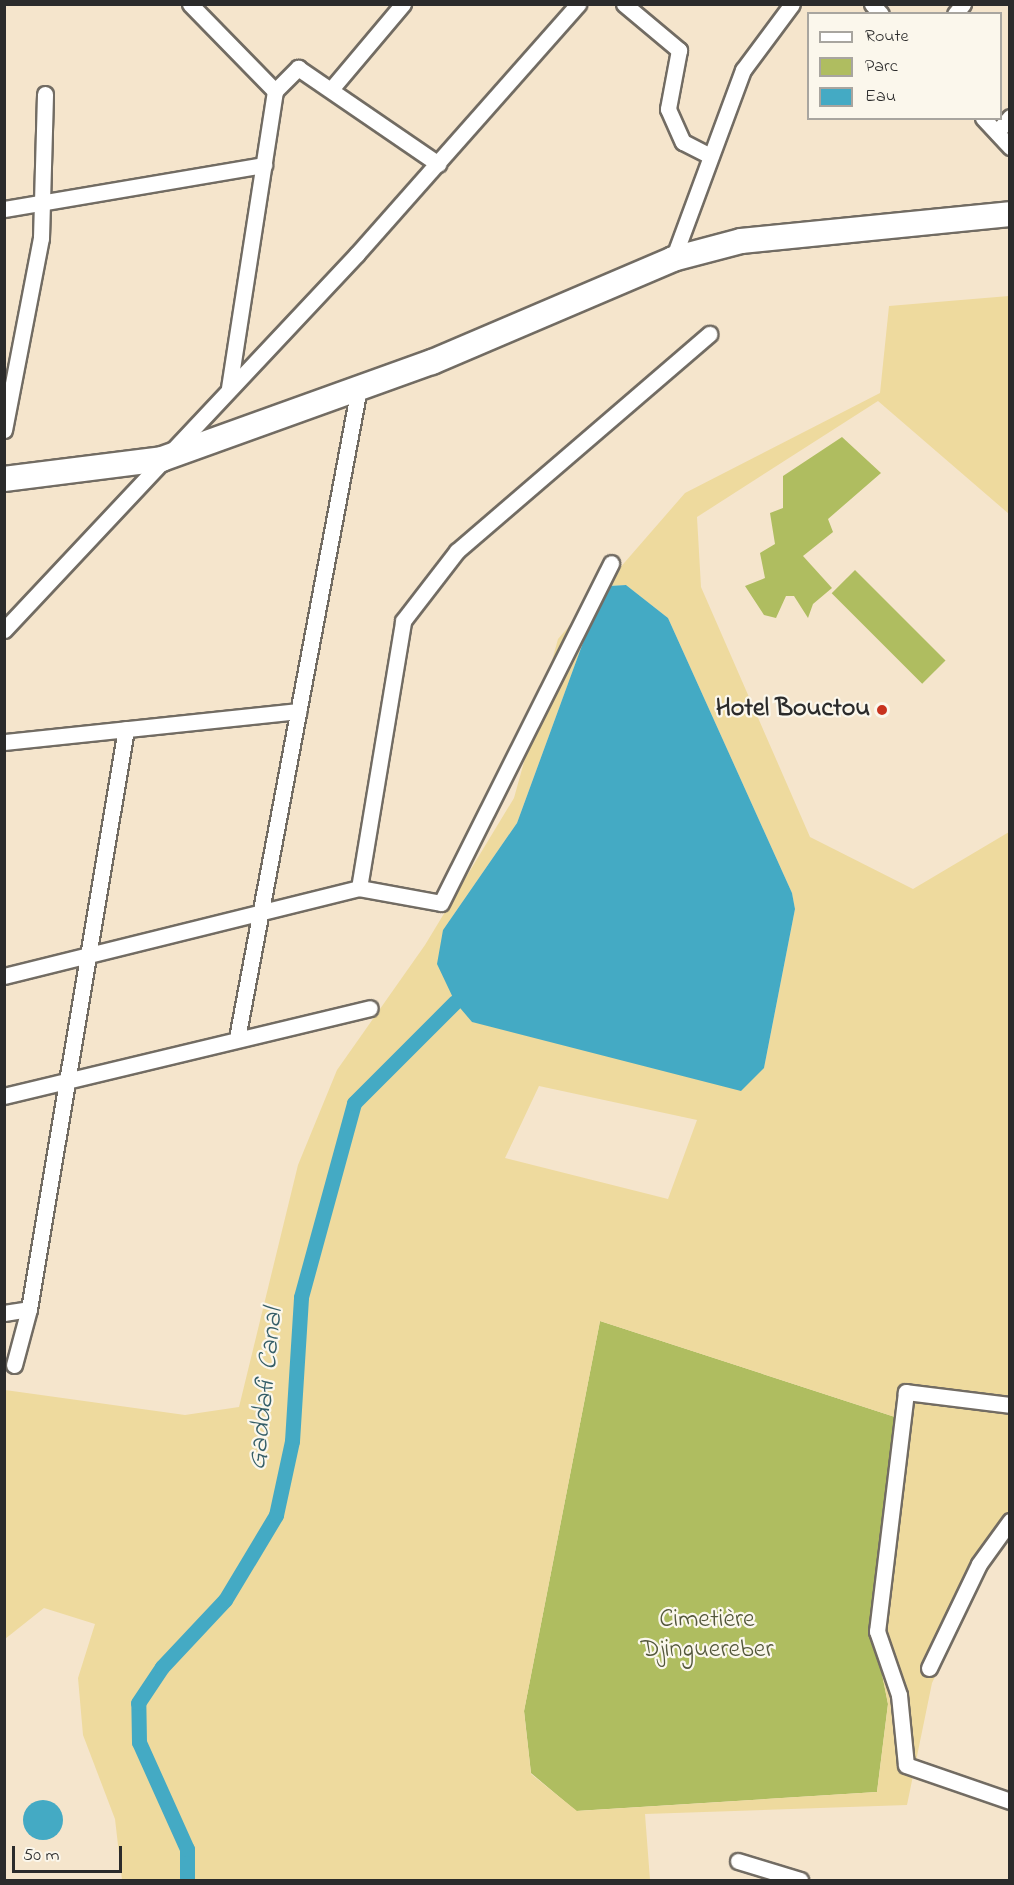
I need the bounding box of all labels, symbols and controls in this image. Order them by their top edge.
legend [807,12,1002,120]
text: Route [865,24,909,50]
text: Parc [865,54,898,80]
text: Eau [865,84,896,110]
place label: Hotel Bouctou [716,694,870,726]
marker: Hotel Bouctou [875,703,889,717]
water label: Gaddafi Canal [241,1307,291,1471]
park label: Cimetière Djinguereber [640,1605,774,1666]
scale bar [15,1834,124,1872]
text: 50 m [23,1843,60,1869]

